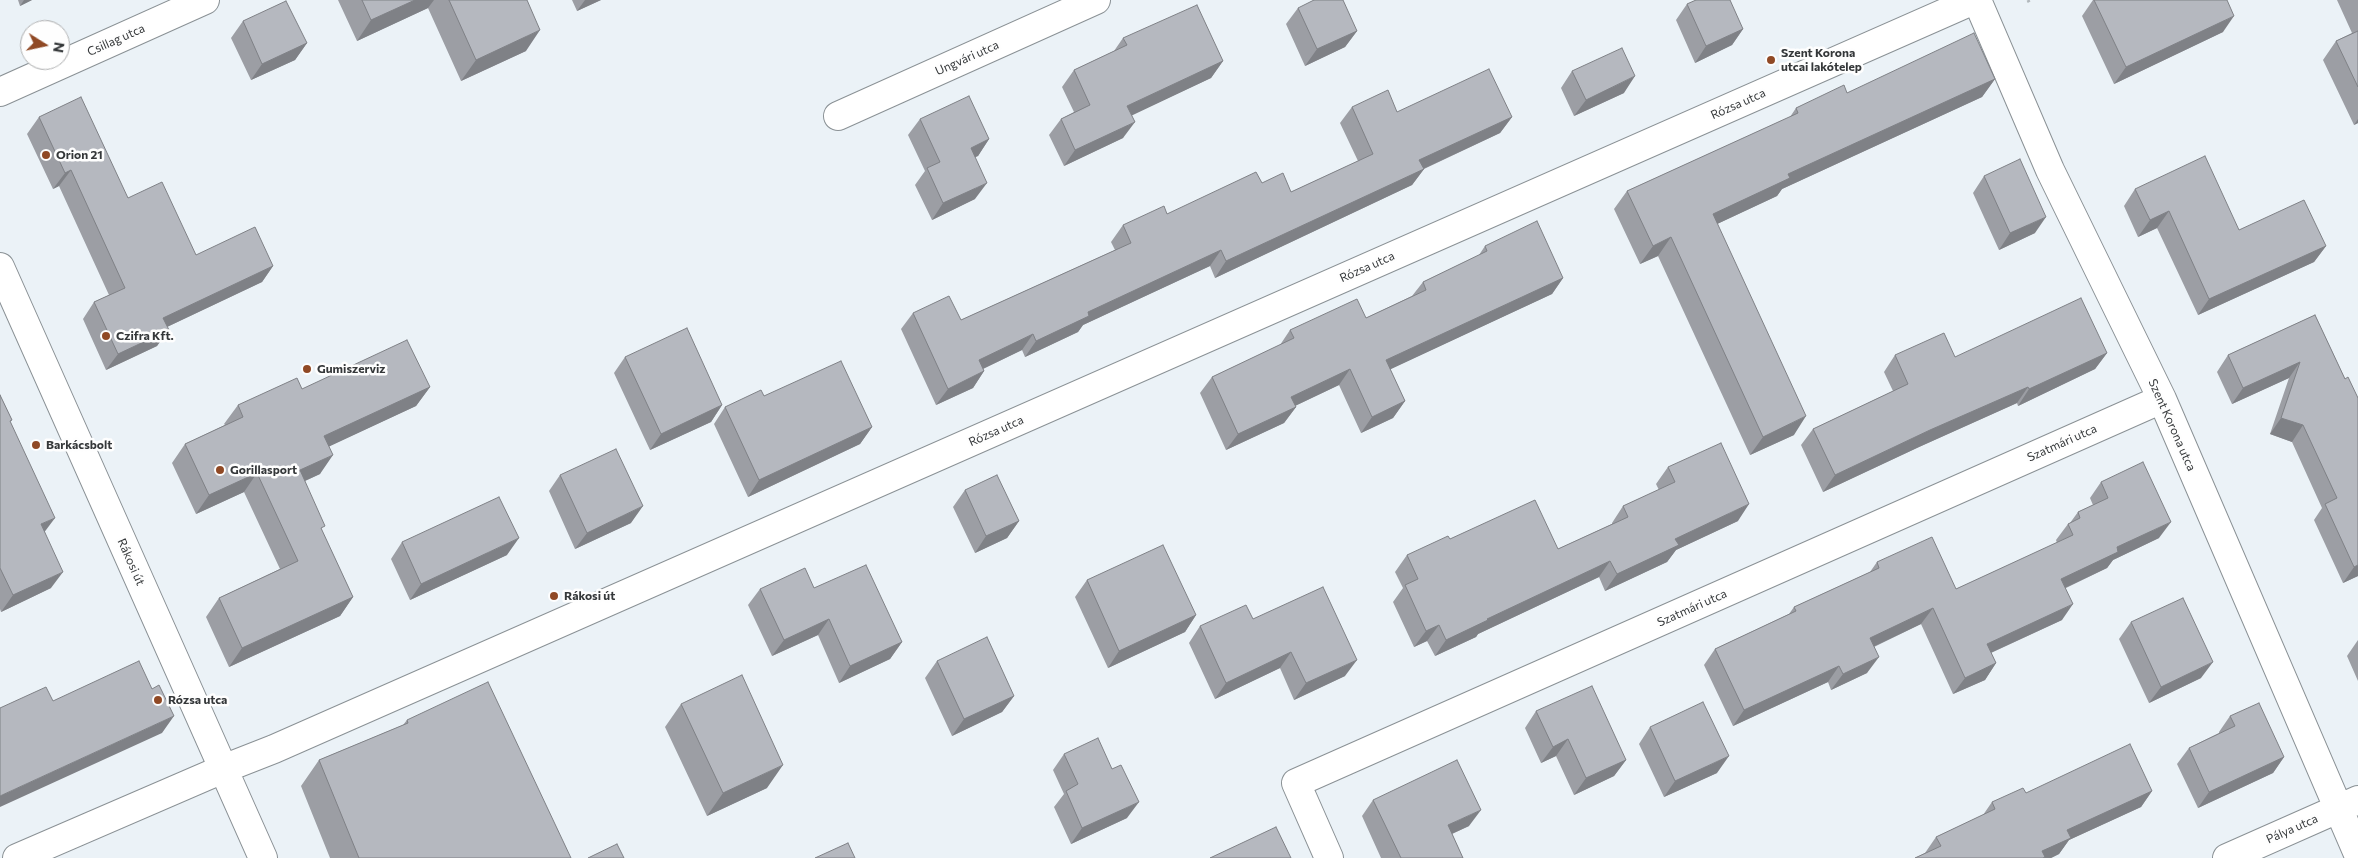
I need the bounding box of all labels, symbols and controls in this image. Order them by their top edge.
north arrow [20,20,70,70]
street label: Csillag utca [85,21,147,59]
street label: Ungvári utca [933,38,1001,78]
text: N [50,41,69,54]
place label: Szent Korona utcai lakótelep [1781,46,1862,74]
marker: Szent Korona utcai lakótelep [1765,54,1777,66]
street label: Rózsa utca [1708,86,1768,122]
place label: Orion 21 [56,148,103,162]
marker: Orion 21 [40,149,52,161]
street label: Rózsa utca [1337,249,1397,285]
place label: Czifra Kft. [116,329,174,343]
marker: Czifra Kft. [100,330,112,342]
place label: Gumiszerviz [317,362,385,376]
marker: Gumiszerviz [301,363,313,375]
street label: Szent Korona utca [2145,377,2199,473]
street label: Rózsa utca [966,413,1026,449]
street label: Szatmári utca [2025,421,2099,465]
place label: Barkácsbolt [46,438,112,452]
marker: Barkácsbolt [30,439,42,451]
place label: Gorillasport [230,463,297,477]
marker: Gorillasport [214,464,226,476]
street label: Rákosi út [114,536,148,588]
street label: Szatmári utca [1655,586,1729,630]
place label: Rákosi út [564,589,615,603]
marker: Rákosi út [548,590,560,602]
place label: Rózsa utca [168,693,227,707]
marker: Rózsa utca [152,694,164,706]
street label: Pálya utca [2264,811,2320,847]

